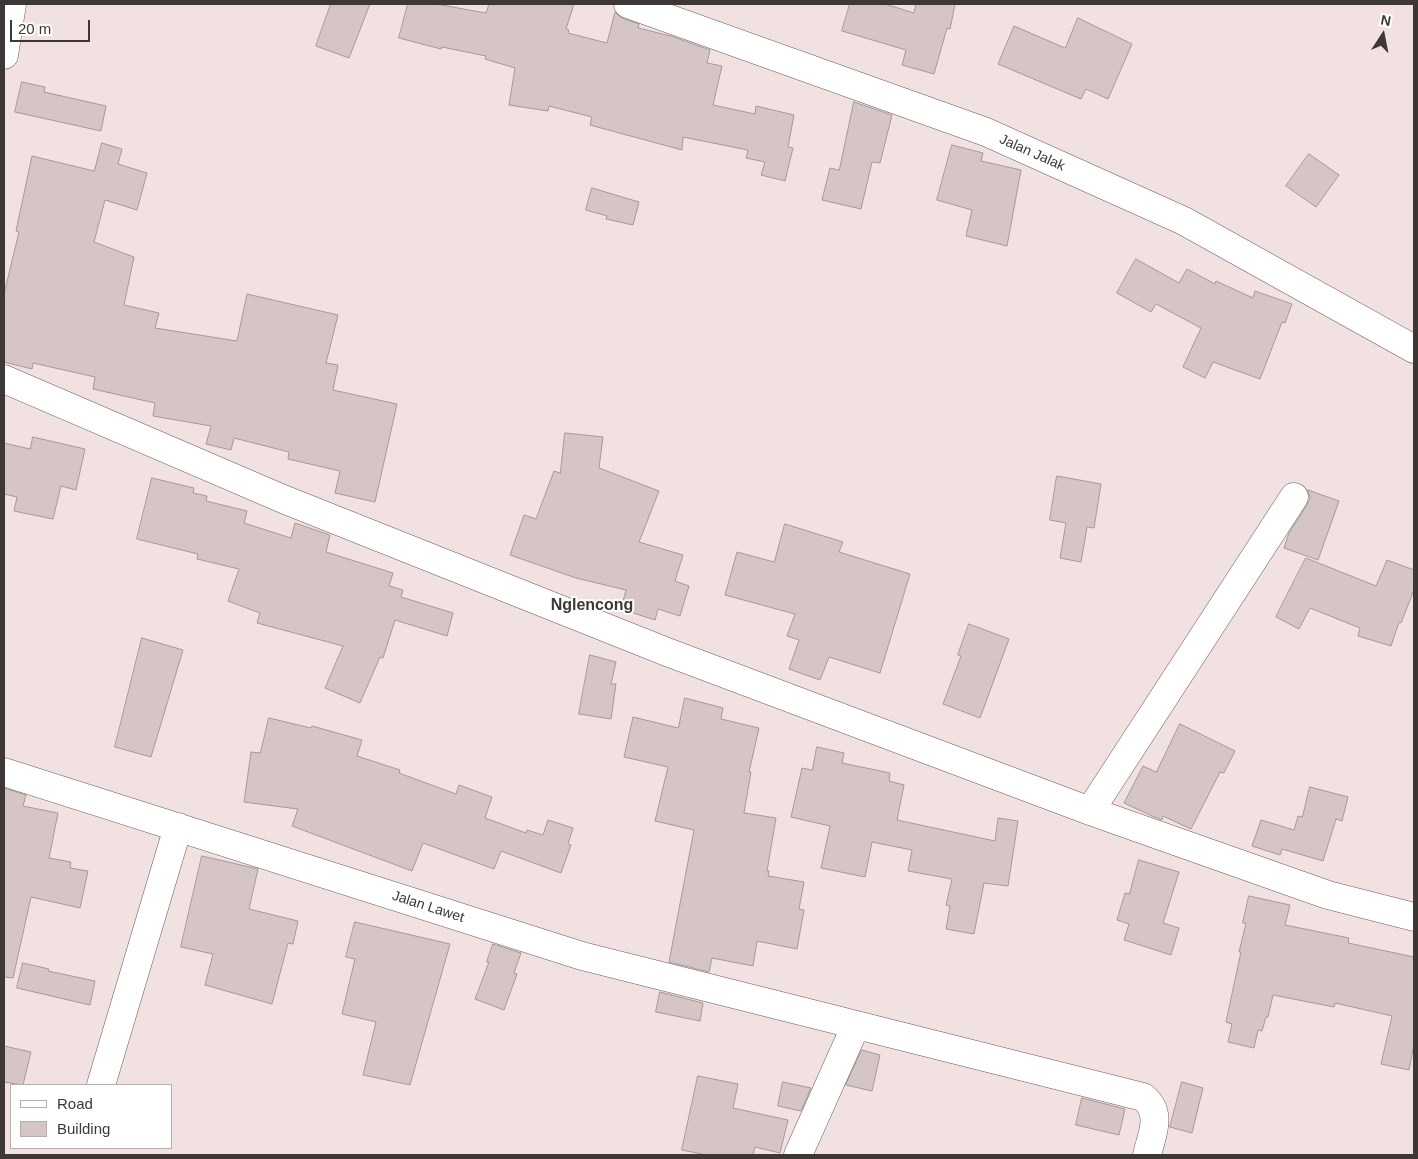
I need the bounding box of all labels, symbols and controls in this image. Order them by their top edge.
scale bar [12,10,92,42]
north arrow [1358,10,1408,60]
text: N [1379,11,1392,29]
text: 20 m [18,20,51,37]
street label: Jalan Jalak [997,131,1067,175]
district label: Nglencong [551,596,633,616]
street label: Jalan Lawet [390,887,466,927]
legend [10,1084,172,1149]
text: Road [57,1095,93,1112]
text: Building [57,1120,110,1137]

